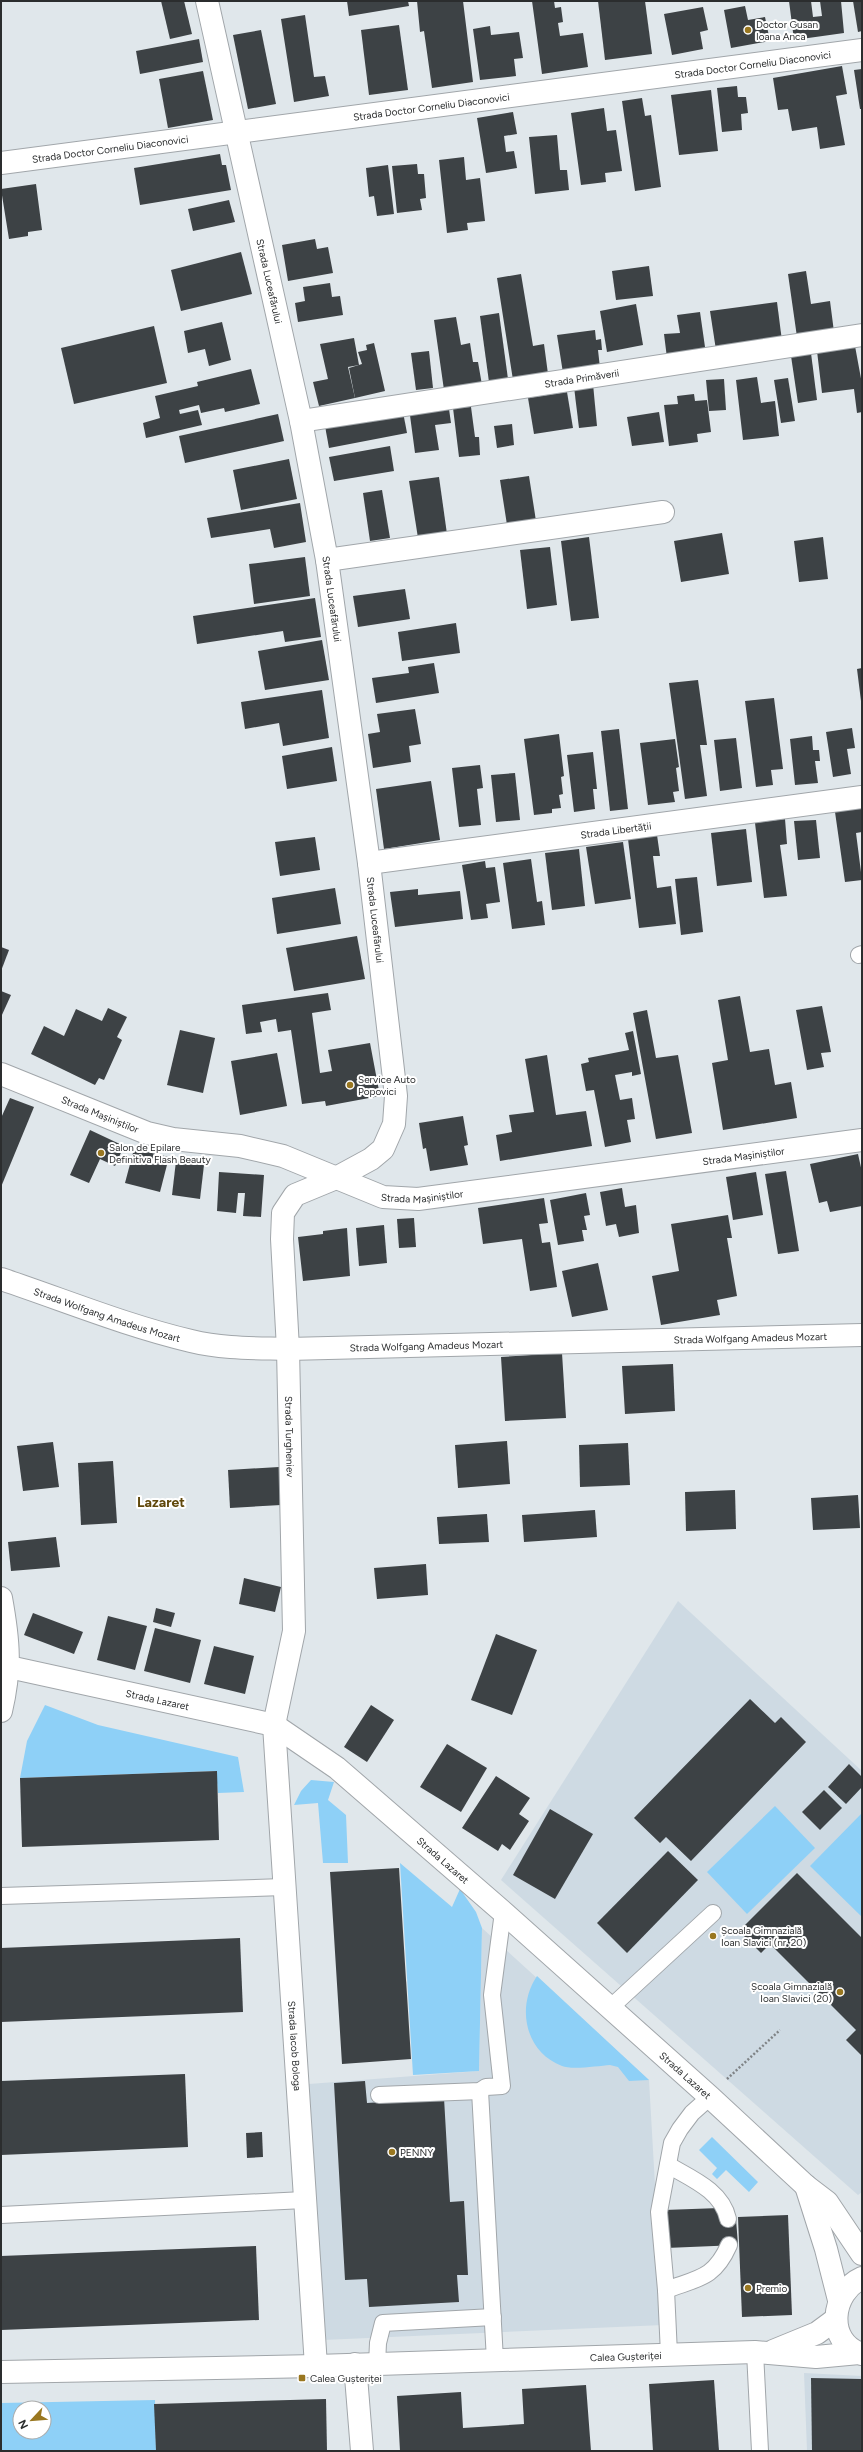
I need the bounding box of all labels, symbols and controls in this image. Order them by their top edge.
place label: Doctor Gusan Ioana Anca [756,18,818,43]
marker: Doctor Gusan Ioana Anca [743,25,753,35]
street label: Strada Doctor Corneliu Diaconovici [674,48,832,81]
street label: Strada Doctor Corneliu Diaconovici [352,90,510,123]
street label: Strada Doctor Corneliu Diaconovici [31,132,189,165]
street label: Strada Luceafărului [254,237,285,325]
street label: Strada Primăverii [543,366,620,390]
street label: Strada Luceafărului [320,555,345,643]
street label: Strada Libertății [580,819,652,841]
street label: Strada Luceafărului [364,876,387,964]
place label: Service Auto Popovici [358,1073,416,1098]
marker: Service Auto Popovici [345,1080,355,1090]
street label: Strada Mașiniștilor [59,1093,142,1136]
place label: Salon de Epilare Definitiva Flash Beauty [109,1141,211,1166]
street label: Strada Mașiniștilor [702,1144,786,1168]
marker: Salon de Epilare Definitiva Flash Beauty [96,1148,106,1158]
street label: Strada Mașiniștilor [381,1186,465,1206]
street label: Strada Wolfgang Amadeus Mozart [32,1284,182,1345]
street label: Strada Wolfgang Amadeus Mozart [673,1329,828,1346]
street label: Strada Wolfgang Amadeus Mozart [349,1337,504,1354]
street label: Strada Turgheniev [283,1396,297,1478]
district label: Lazaret [137,1494,185,1511]
street label: Strada Lazaret [124,1686,191,1713]
street label: Strada Lazaret [414,1834,472,1886]
place label: Școala Gimnazială Ioan Slavici (nr. 20) [721,1924,806,1949]
marker: Școala Gimnazială Ioan Slavici (nr. 20) [708,1931,718,1941]
place label: Școala Gimnazială Ioan Slavici (20) [751,1980,832,2005]
marker: Școala Gimnazială Ioan Slavici (20) [835,1987,845,1997]
street label: Strada Iacob Bologa [286,2000,304,2091]
street label: Strada Lazaret [657,2049,714,2102]
place label: PENNY [400,2146,433,2159]
marker: PENNY [387,2147,397,2157]
place label: Premio [756,2282,787,2295]
marker: Premio [743,2283,753,2293]
street label: Calea Gușteriței [590,2348,662,2364]
place label: Calea Gușteriței [310,2372,382,2385]
marker: Calea Gușteriței [297,2373,307,2383]
north arrow [12,2400,52,2440]
text: N [16,2417,31,2431]

